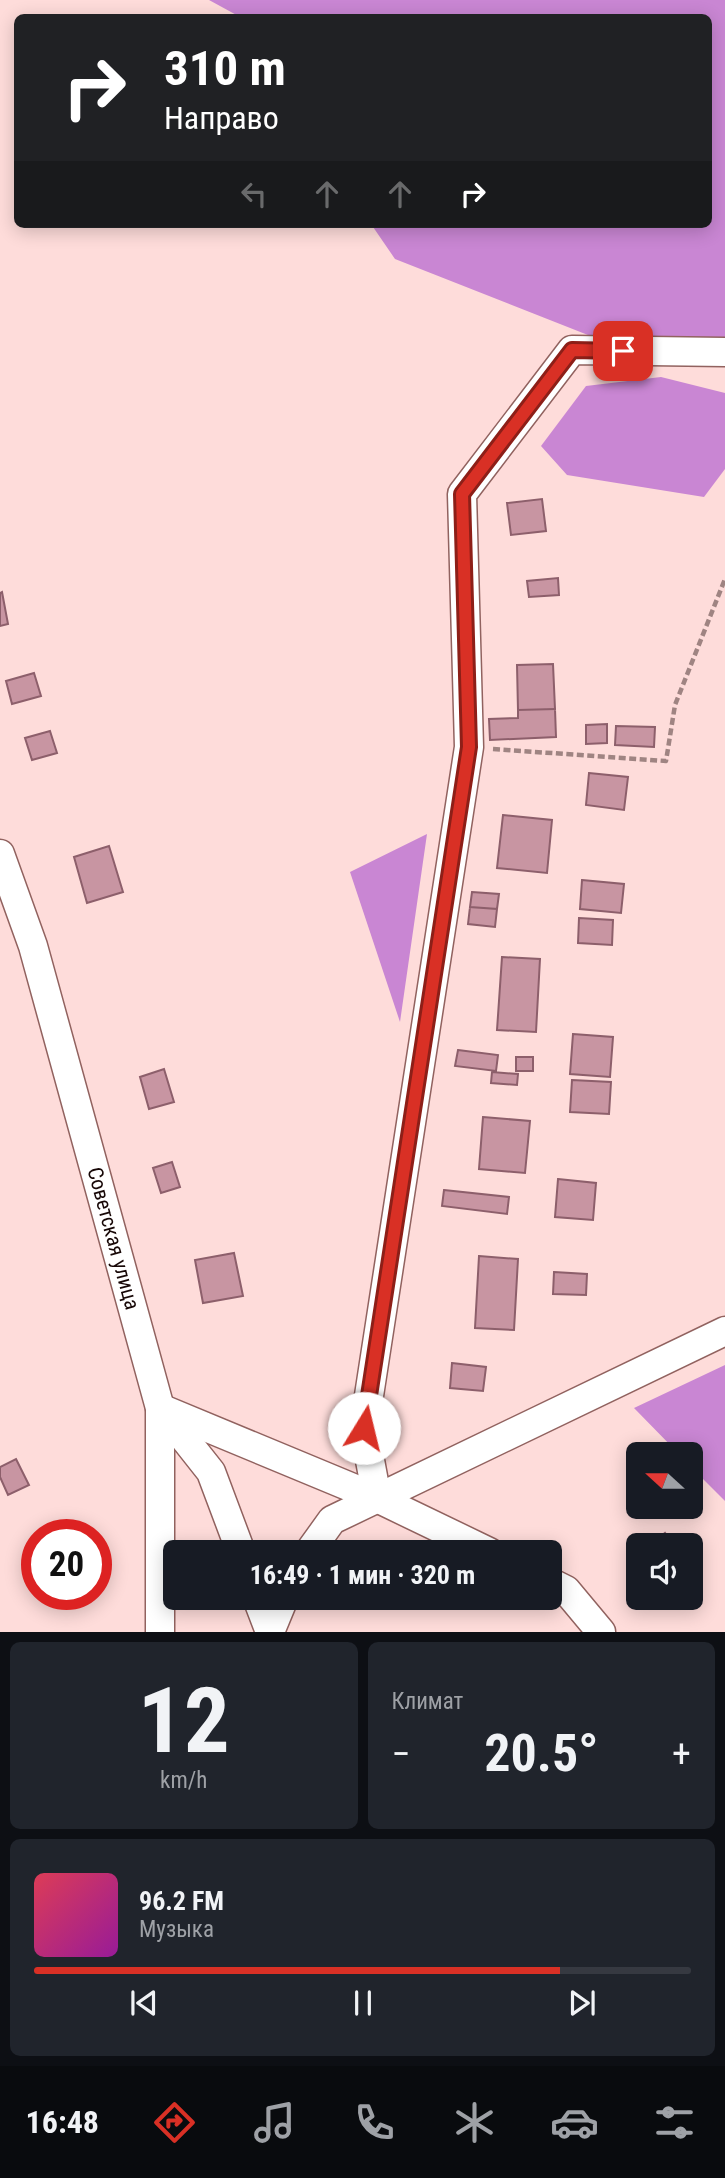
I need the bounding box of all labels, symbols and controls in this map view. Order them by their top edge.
text: 310 m [164,40,286,97]
icon: right [49,42,140,133]
text: Направо [164,99,279,137]
icon: left [235,175,273,213]
icon: ahead [308,175,346,213]
icon: ahead [381,175,419,213]
icon: right [454,175,492,213]
pin [593,321,653,381]
icon: arrive [604,332,642,370]
street label: Советская улица [82,1165,144,1312]
position arrow [327,1391,401,1465]
north arrow [626,1442,704,1519]
map controls [626,1442,703,1610]
speed limit sign: 20 [21,1519,112,1610]
button: sound [626,1533,703,1610]
text: 16:49 · 1 мин · 320 m [250,1560,475,1590]
text: 12 [138,1668,230,1774]
text: Климат [392,1688,463,1715]
text: 20.5° [484,1723,598,1784]
text: − [392,1732,411,1776]
text: + [672,1732,691,1776]
text: km/h [160,1767,207,1794]
text: 96.2 FM [139,1886,224,1916]
text: Музыка [139,1916,214,1943]
icon: previous [125,1984,163,2022]
icon: pause [344,1984,382,2022]
icon: next [563,1984,601,2022]
icon: directions [150,2098,199,2147]
icon: music [250,2098,299,2147]
icon: phone [350,2098,399,2147]
icon: climate [450,2098,499,2147]
icon: car [550,2098,599,2147]
icon: filters [650,2098,699,2147]
text: 16:48 [26,2103,99,2141]

